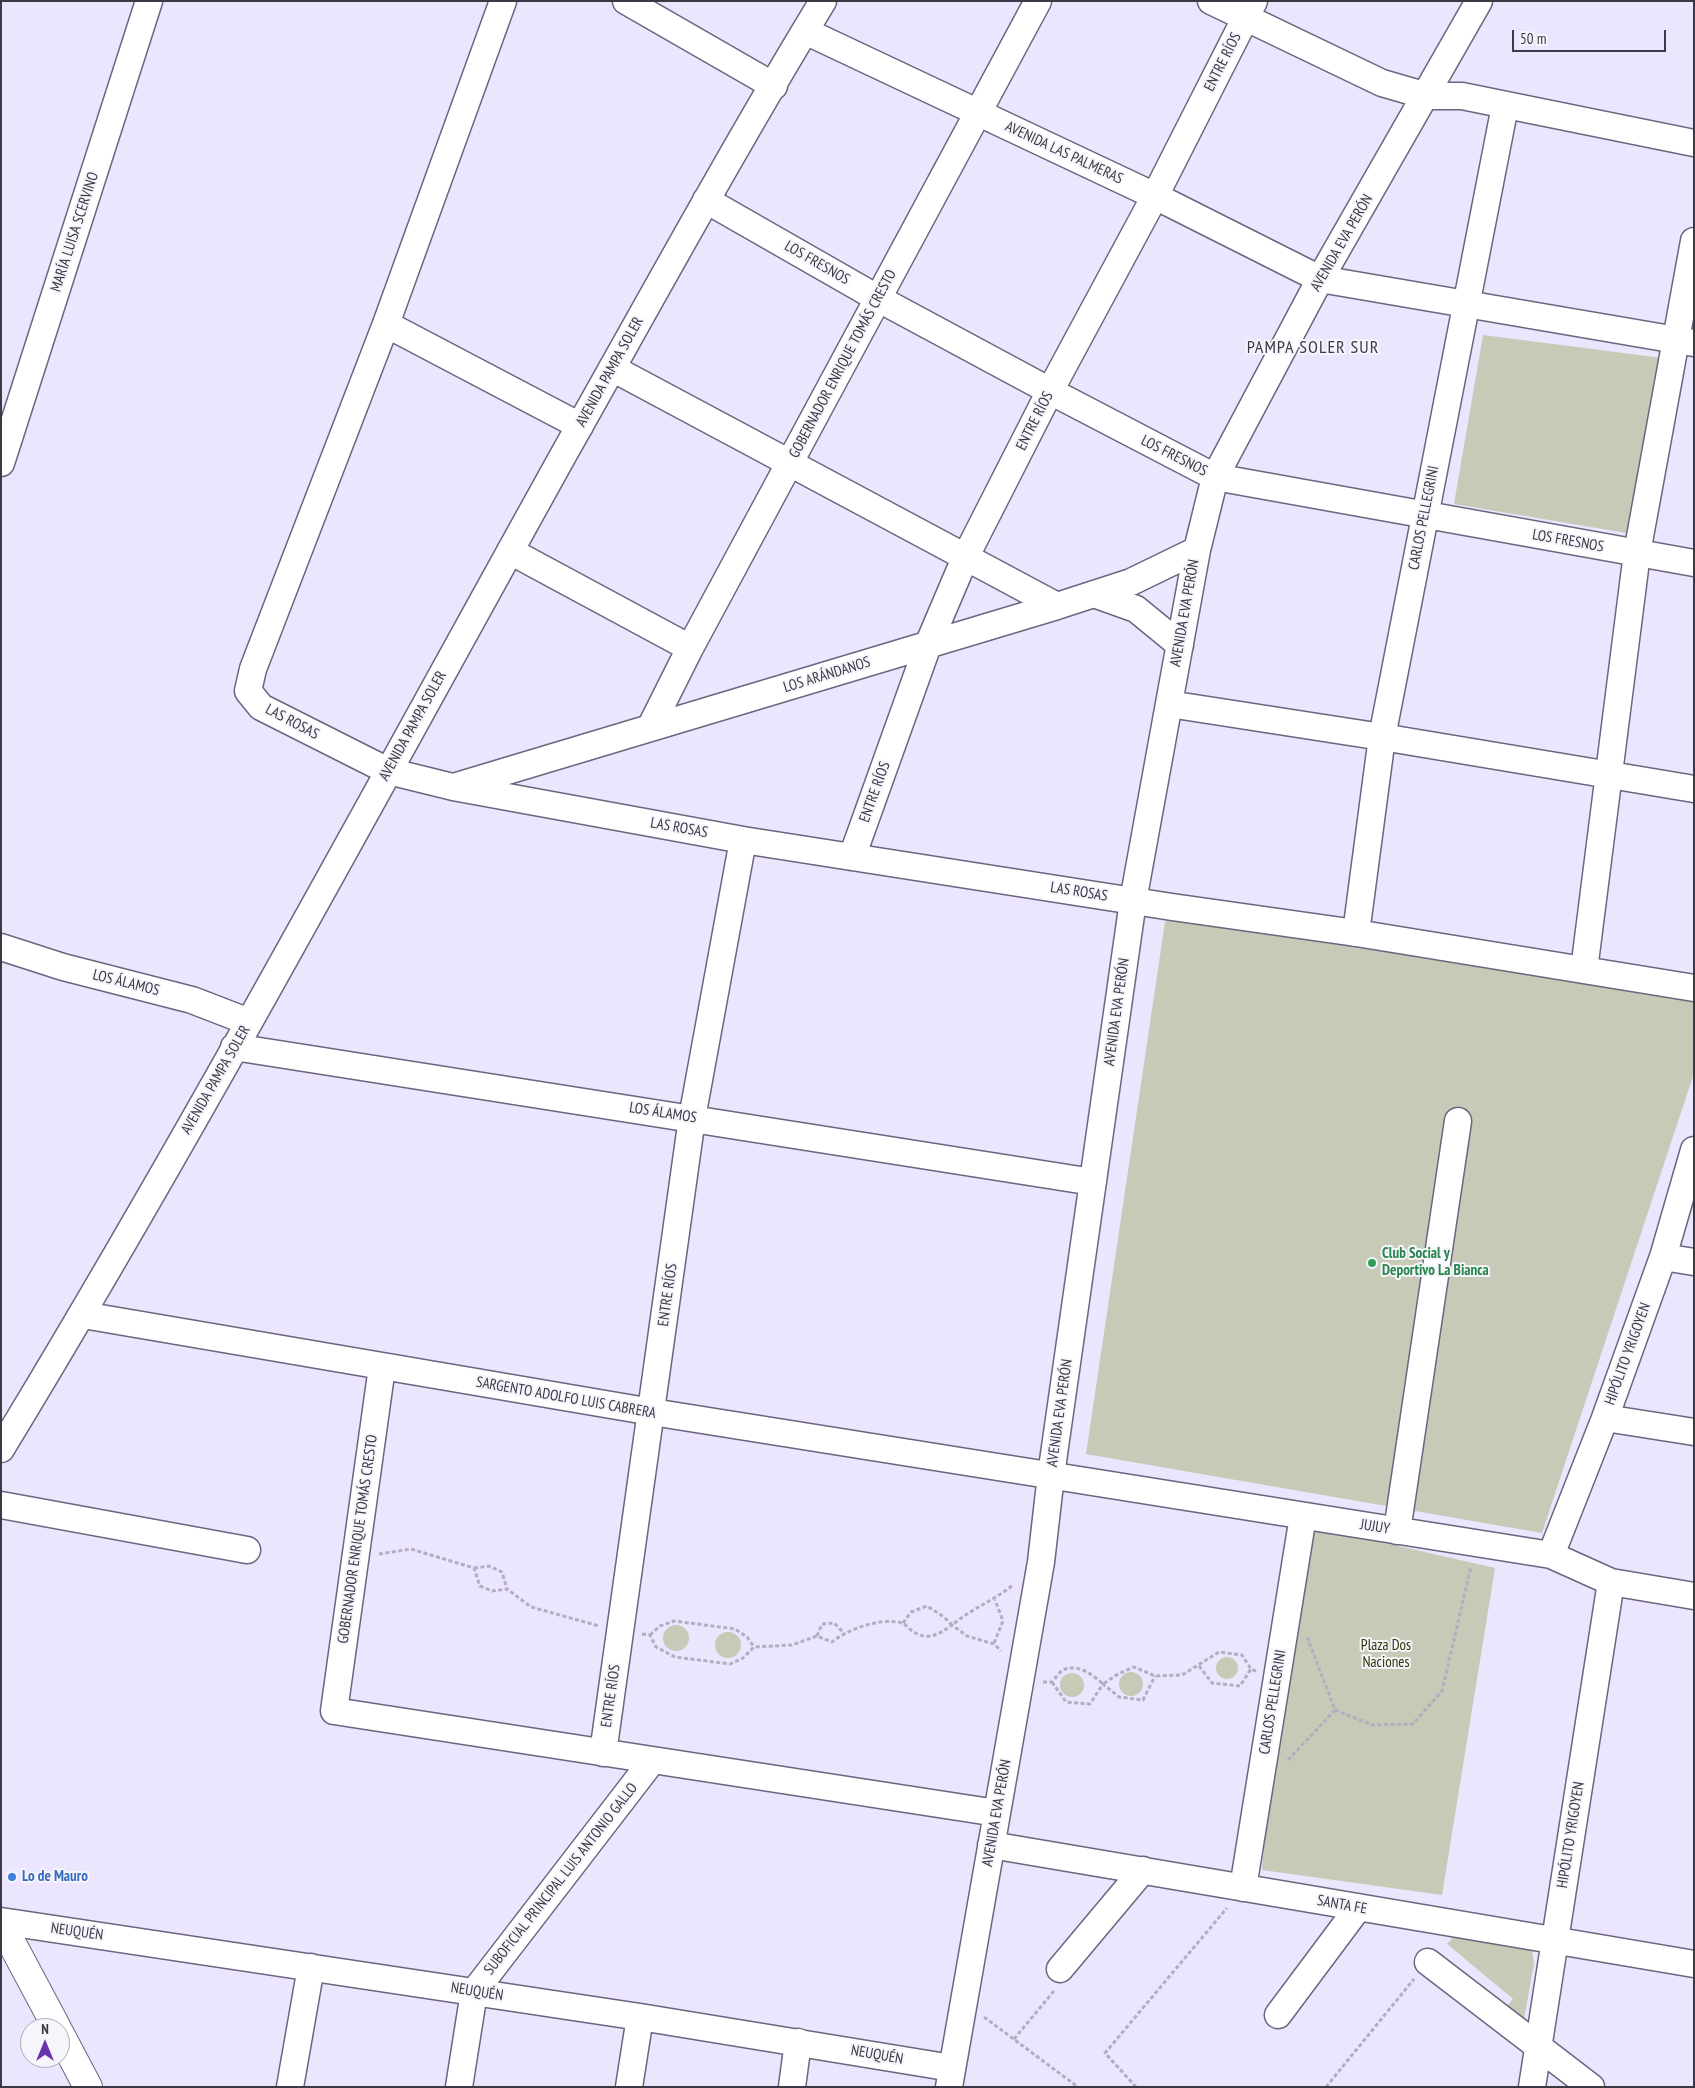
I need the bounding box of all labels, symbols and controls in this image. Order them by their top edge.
scale bar [1515,20,1669,52]
text: 50 m [1520,29,1546,48]
street label: ENTRE RÍOS [1201,30,1245,94]
street label: AVENIDA LAS PALMERAS [1002,118,1126,188]
street label: MARÍA LUISA SCERVINO [47,170,103,294]
street label: AVENIDA EVA PERÓN [1307,191,1377,295]
street label: LOS FRESNOS [781,237,853,289]
street label: GOBERNADOR ENRIQUE TOMÁS CRESTO [786,267,900,461]
street label: AVENIDA PAMPA SOLER [572,314,648,430]
district label: PAMPA SOLER SUR [1245,337,1381,359]
street label: ENTRE RÍOS [1013,389,1057,453]
street label: LOS FRESNOS [1138,432,1210,480]
street label: CARLOS PELLEGRINI [1405,464,1443,572]
street label: LOS FRESNOS [1531,526,1605,556]
street label: AVENIDA EVA PERÓN [1167,558,1203,668]
street label: LOS ARÁNDANOS [781,653,873,697]
street label: AVENIDA PAMPA SOLER [375,668,451,784]
street label: LAS ROSAS [262,700,322,744]
street label: ENTRE RÍOS [856,759,894,825]
street label: LAS ROSAS [649,814,709,842]
street label: LAS ROSAS [1049,879,1109,905]
street label: AVENIDA EVA PERÓN [1101,957,1133,1067]
street label: LOS ÁLAMOS [91,966,161,1000]
street label: AVENIDA PAMPA SOLER [178,1022,254,1138]
street label: LOS ÁLAMOS [628,1099,698,1127]
place label: Club Social y Deportivo La Bianca [1382,1245,1489,1280]
marker: Club Social y Deportivo La Bianca [1366,1257,1378,1269]
street label: ENTRE RÍOS [655,1262,681,1328]
street label: HIPÓLITO YRIGOYEN [1601,1300,1655,1408]
street label: AVENIDA EVA PERÓN [1044,1358,1076,1468]
street label: SARGENTO ADOLFO LUIS CABRERA [475,1373,657,1423]
street label: GOBERNADOR ENRIQUE TOMÁS CRESTO [334,1433,382,1645]
street label: JUJUY [1359,1516,1391,1538]
park label: Plaza Dos Naciones [1361,1637,1411,1672]
street label: CARLOS PELLEGRINI [1256,1648,1290,1756]
street label: ENTRE RÍOS [598,1663,624,1729]
street label: AVENIDA EVA PERÓN [979,1758,1015,1868]
street label: SUBOFICIAL PRINCIPAL LUIS ANTONIO GALLO [481,1780,641,1978]
street label: HIPÓLITO YRIGOYEN [1554,1780,1588,1890]
place label: Lo de Mauro [22,1868,88,1886]
marker: Lo de Mauro [6,1871,18,1883]
street label: SANTA FE [1316,1892,1368,1918]
street label: NEUQUÉN [50,1919,104,1945]
street label: NEUQUÉN [449,1979,505,2005]
north arrow [20,2018,70,2068]
text: N [41,2020,49,2038]
street label: NEUQUÉN [849,2042,905,2068]

